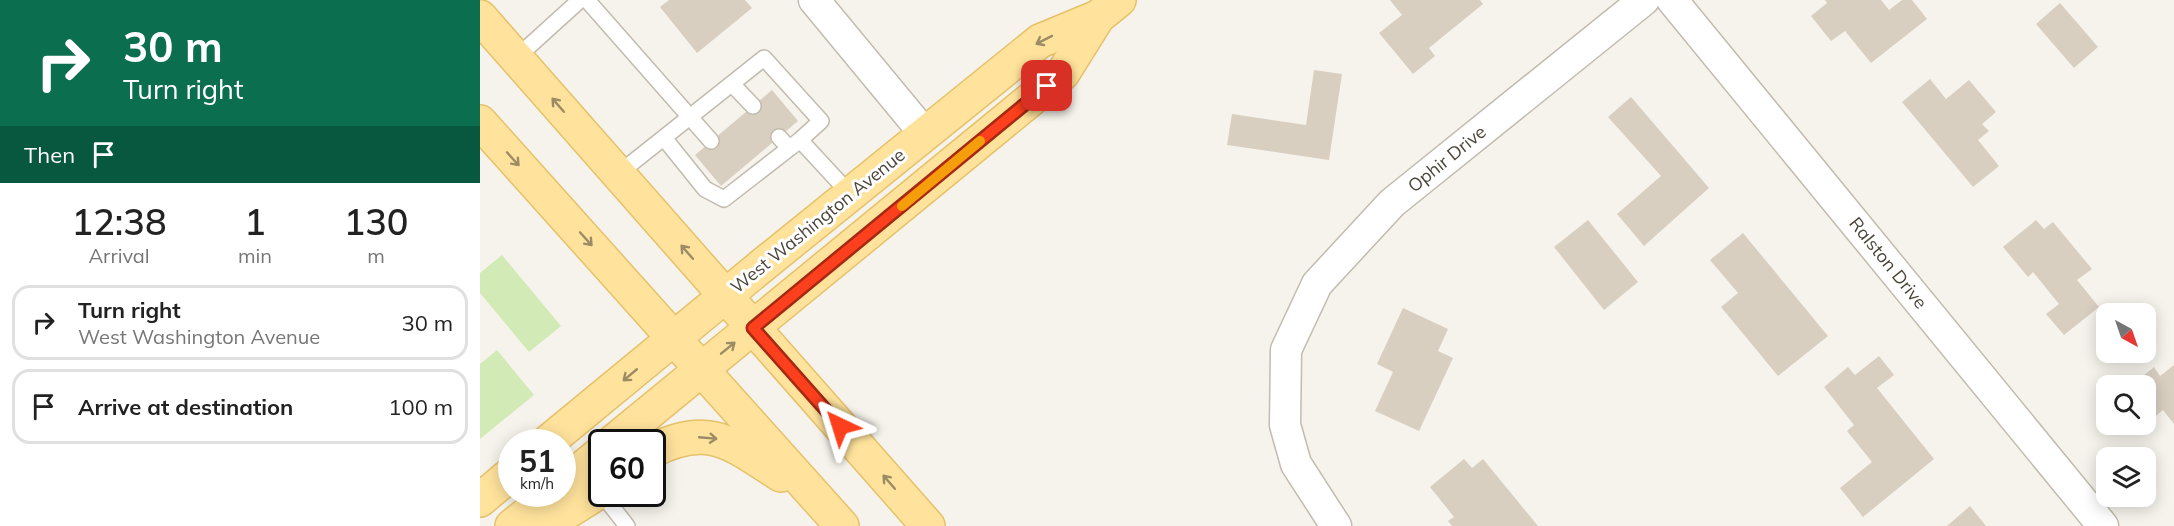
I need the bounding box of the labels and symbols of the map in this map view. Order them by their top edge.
one-way arrow [1036,35,1054,46]
pin [1021,60,1072,111]
one-way arrow [551,98,565,113]
street label: Ophir Drive [1403,120,1491,197]
street label: West Washington Avenue [726,143,910,298]
one-way arrow [506,151,520,166]
street label: Ralston Drive [1844,212,1932,313]
one-way arrow [579,232,593,247]
one-way arrow [680,245,694,260]
north arrow [2096,303,2156,363]
one-way arrow [720,342,736,355]
one-way arrow [622,368,638,381]
position arrow [808,394,872,458]
speed limit sign: 60 [588,429,666,507]
one-way arrow [698,433,717,444]
one-way arrow [882,475,896,490]

